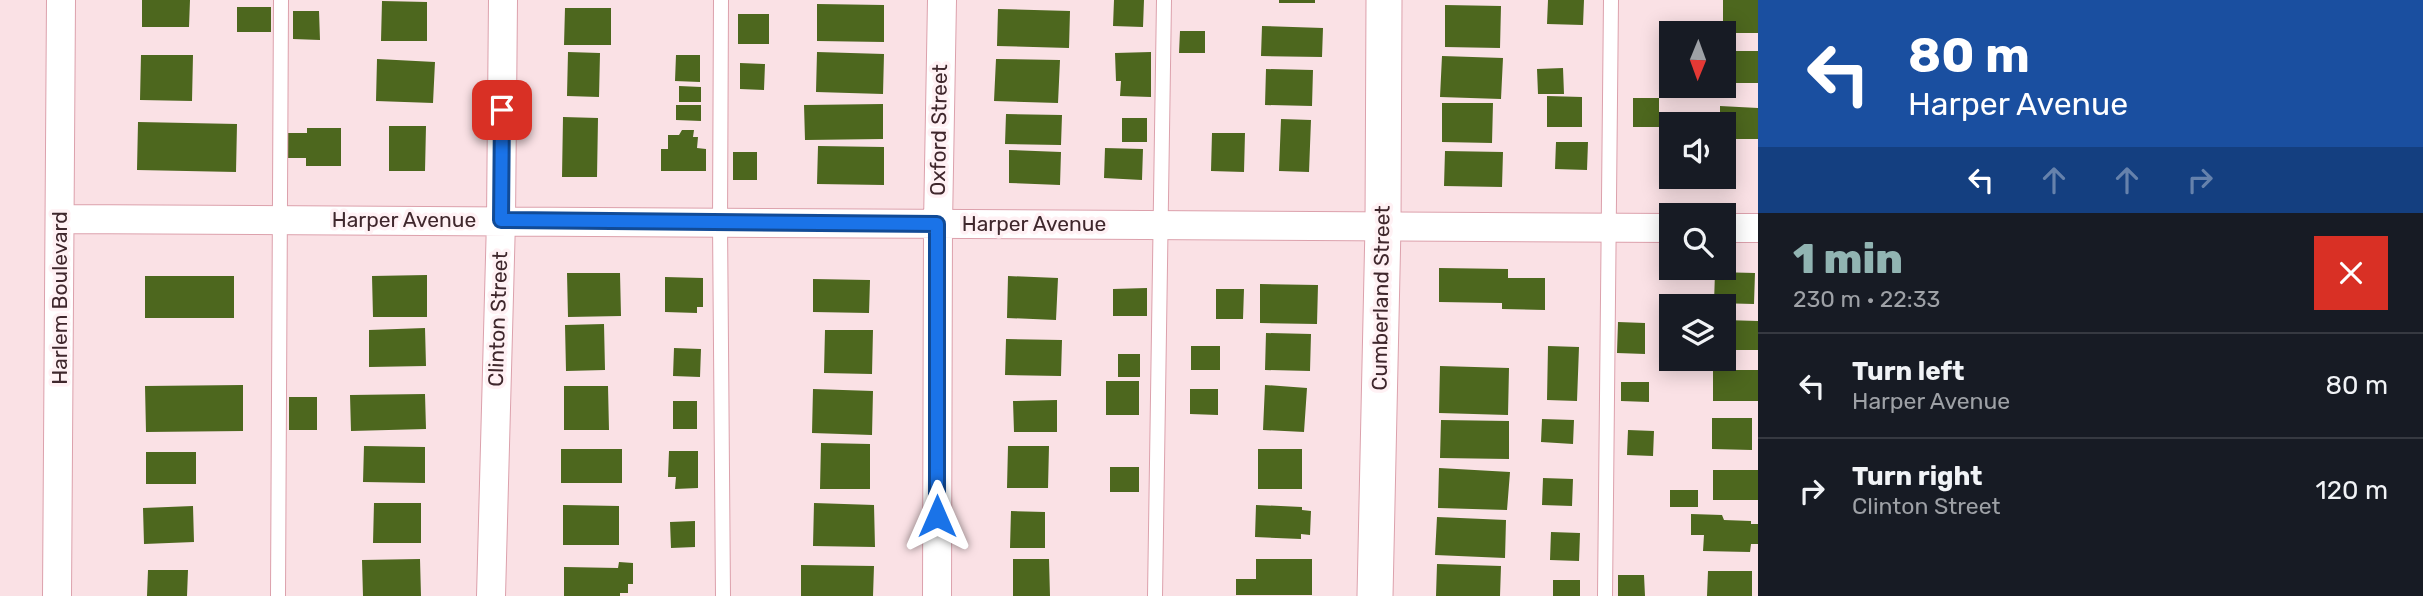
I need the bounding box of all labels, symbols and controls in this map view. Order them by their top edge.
north arrow [1659,21,1736,98]
map controls [1659,21,1736,371]
text: 80 m [1908,26,2030,84]
icon: left [1793,28,1884,119]
street label: Oxford Street [925,64,952,196]
pin [472,80,532,140]
text: Harper Avenue [1908,85,2128,123]
icon: arrive [483,91,521,129]
button: sound [1659,112,1736,189]
icon: left [1962,161,2000,199]
icon: ahead [2035,161,2073,199]
icon: ahead [2108,161,2146,199]
icon: right [2181,161,2219,199]
button: search [1659,203,1736,280]
street label: Cumberland Street [1366,205,1395,391]
street label: Harper Avenue [332,207,476,232]
street label: Harlem Boulevard [47,211,72,385]
street label: Harper Avenue [962,211,1106,236]
text: 1 min [1793,234,1903,284]
button: close [2314,236,2388,310]
street label: Clinton Street [483,251,512,387]
text: 230 m · 22:33 [1793,285,1940,313]
button: layers [1659,294,1736,371]
text: Turn left [1852,356,1964,387]
icon: left [1793,367,1831,405]
text: 80 m [2325,370,2388,401]
text: Harper Avenue [1852,387,2010,415]
text: Turn right [1852,461,1982,492]
icon: right [1793,472,1831,510]
text: 120 m [2316,475,2388,506]
position arrow [900,479,974,553]
text: Clinton Street [1852,492,2001,520]

